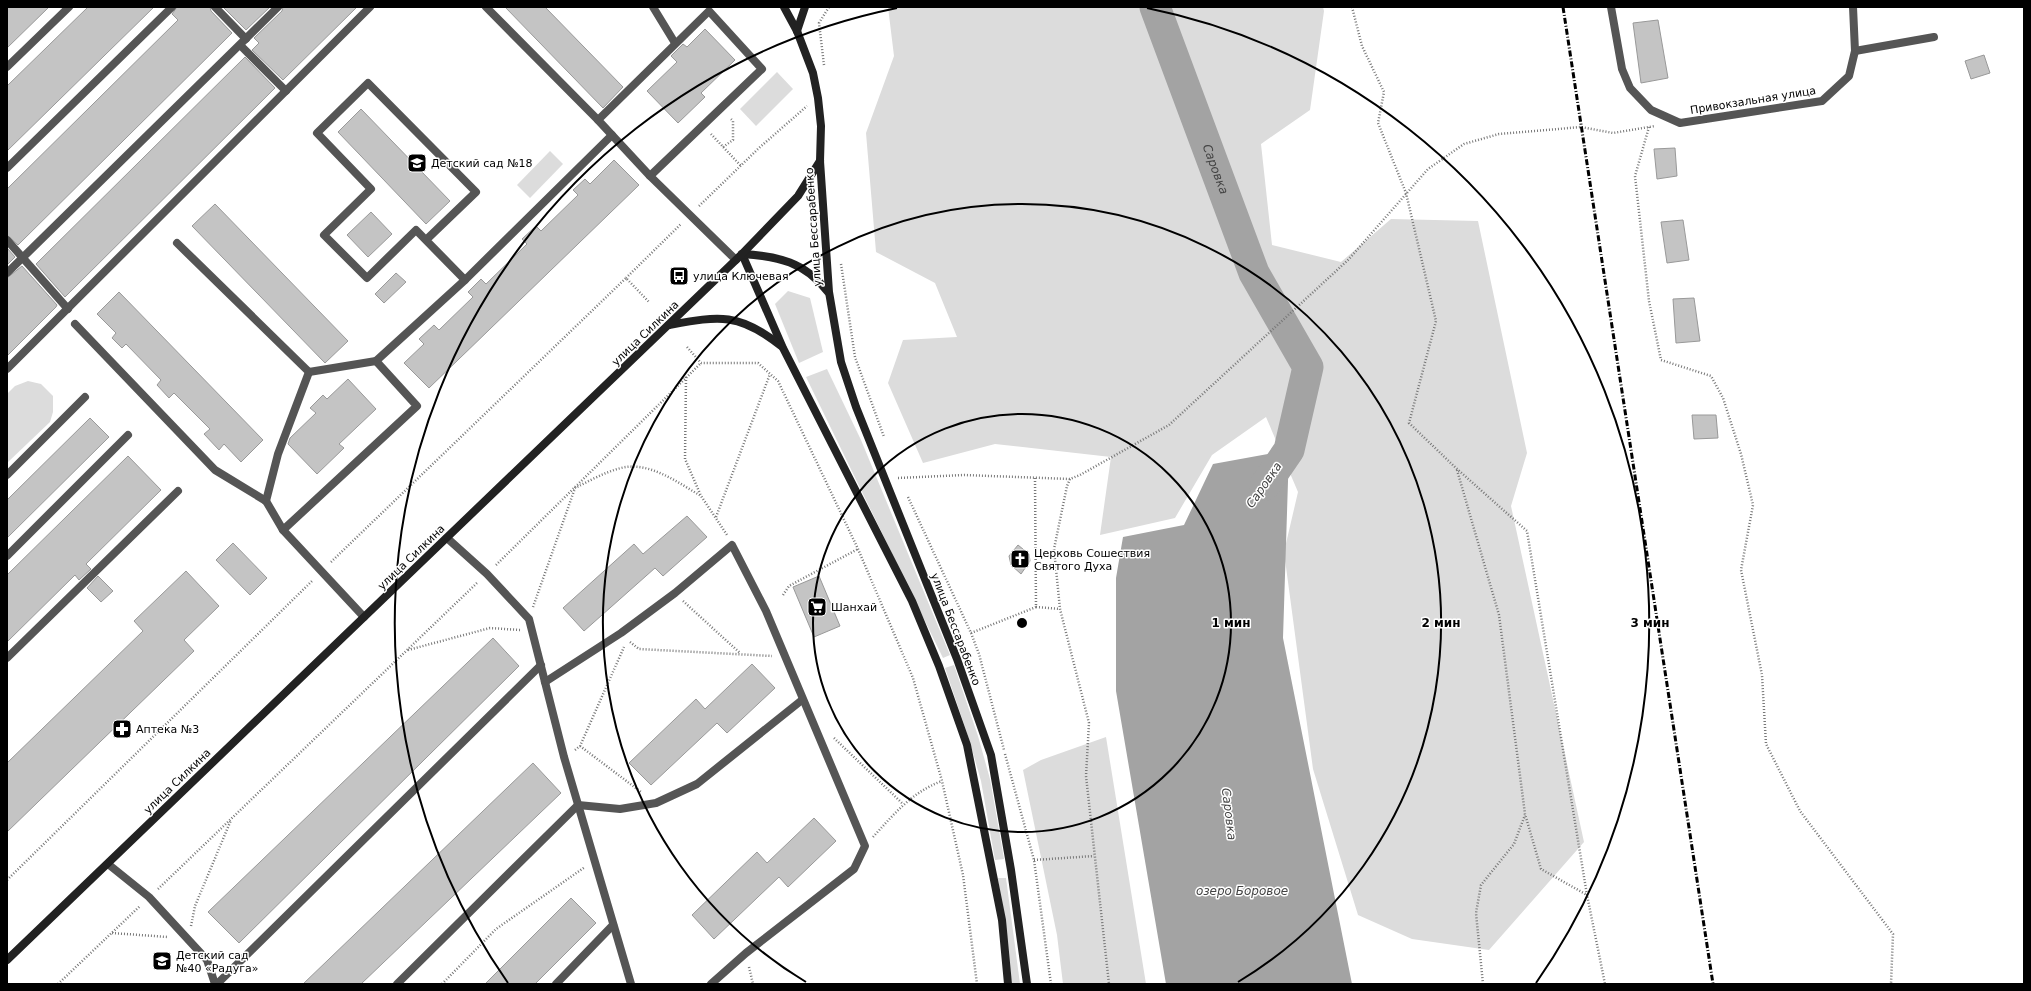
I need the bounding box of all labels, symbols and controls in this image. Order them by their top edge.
street label: Привокзальная улица [1689,84,1817,117]
water label: Саровка [1200,142,1231,196]
school or university icon: Детский сад №18 [406,152,428,174]
place label: Детский сад №18 [431,157,533,170]
street label: улица Бессарабенко [803,167,824,287]
bus stop icon: улица Ключевая [668,265,690,287]
place label: улица Ключевая [693,270,789,283]
street label: улица Силкина [609,298,682,369]
water label: Саровка [1243,460,1285,510]
street label: улица Силкина [375,522,448,593]
place label: Церковь Сошествия Святого Духа [1034,547,1150,573]
church icon: Церковь Сошествия Святого Духа [1009,548,1031,570]
street label: улица Бессарабенко [928,571,983,687]
supermarket icon: Шанхай [806,596,828,618]
place label: Шанхай [831,601,877,614]
centre of rings [1015,616,1029,630]
text: 1 мин [1211,616,1251,630]
text: 2 мин [1421,616,1461,630]
text: 3 мин [1630,616,1670,630]
pharmacy icon: Аптека №3 [111,718,133,740]
place label: Аптека №3 [136,723,199,736]
street label: улица Силкина [141,746,214,817]
water label: Саровка [1219,787,1239,841]
water label: озеро Боровое [1196,884,1288,898]
place label: Детский сад №40 «Радуга» [176,949,258,975]
school or university icon: Детский сад №40 «Радуга» [151,950,173,972]

